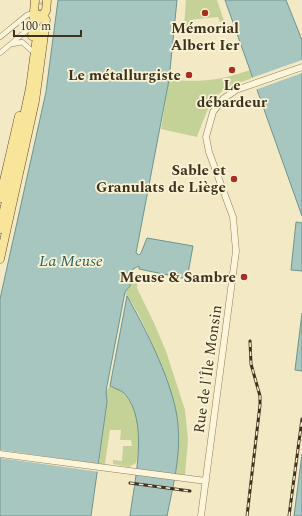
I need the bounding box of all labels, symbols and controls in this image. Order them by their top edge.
marker: Mémorial Albert Ier [200,8,210,18]
scale bar [14,12,81,38]
text: 100 m [20,17,51,36]
place label: Mémorial Albert Ier [171,17,240,57]
place label: Le métallurgiste [68,64,181,87]
marker: Le débardeur [227,65,237,75]
marker: Le métallurgiste [184,70,194,80]
place label: Le débardeur [197,74,268,114]
place label: Sable et Granulats de Liège [96,159,226,199]
marker: Sable et Granulats de Liège [229,174,239,184]
water label: La Meuse [39,249,103,273]
place label: Meuse & Sambre [119,266,236,289]
marker: Meuse & Sambre [239,272,249,282]
street label: Rue de l'Île Monsin [188,303,228,435]

